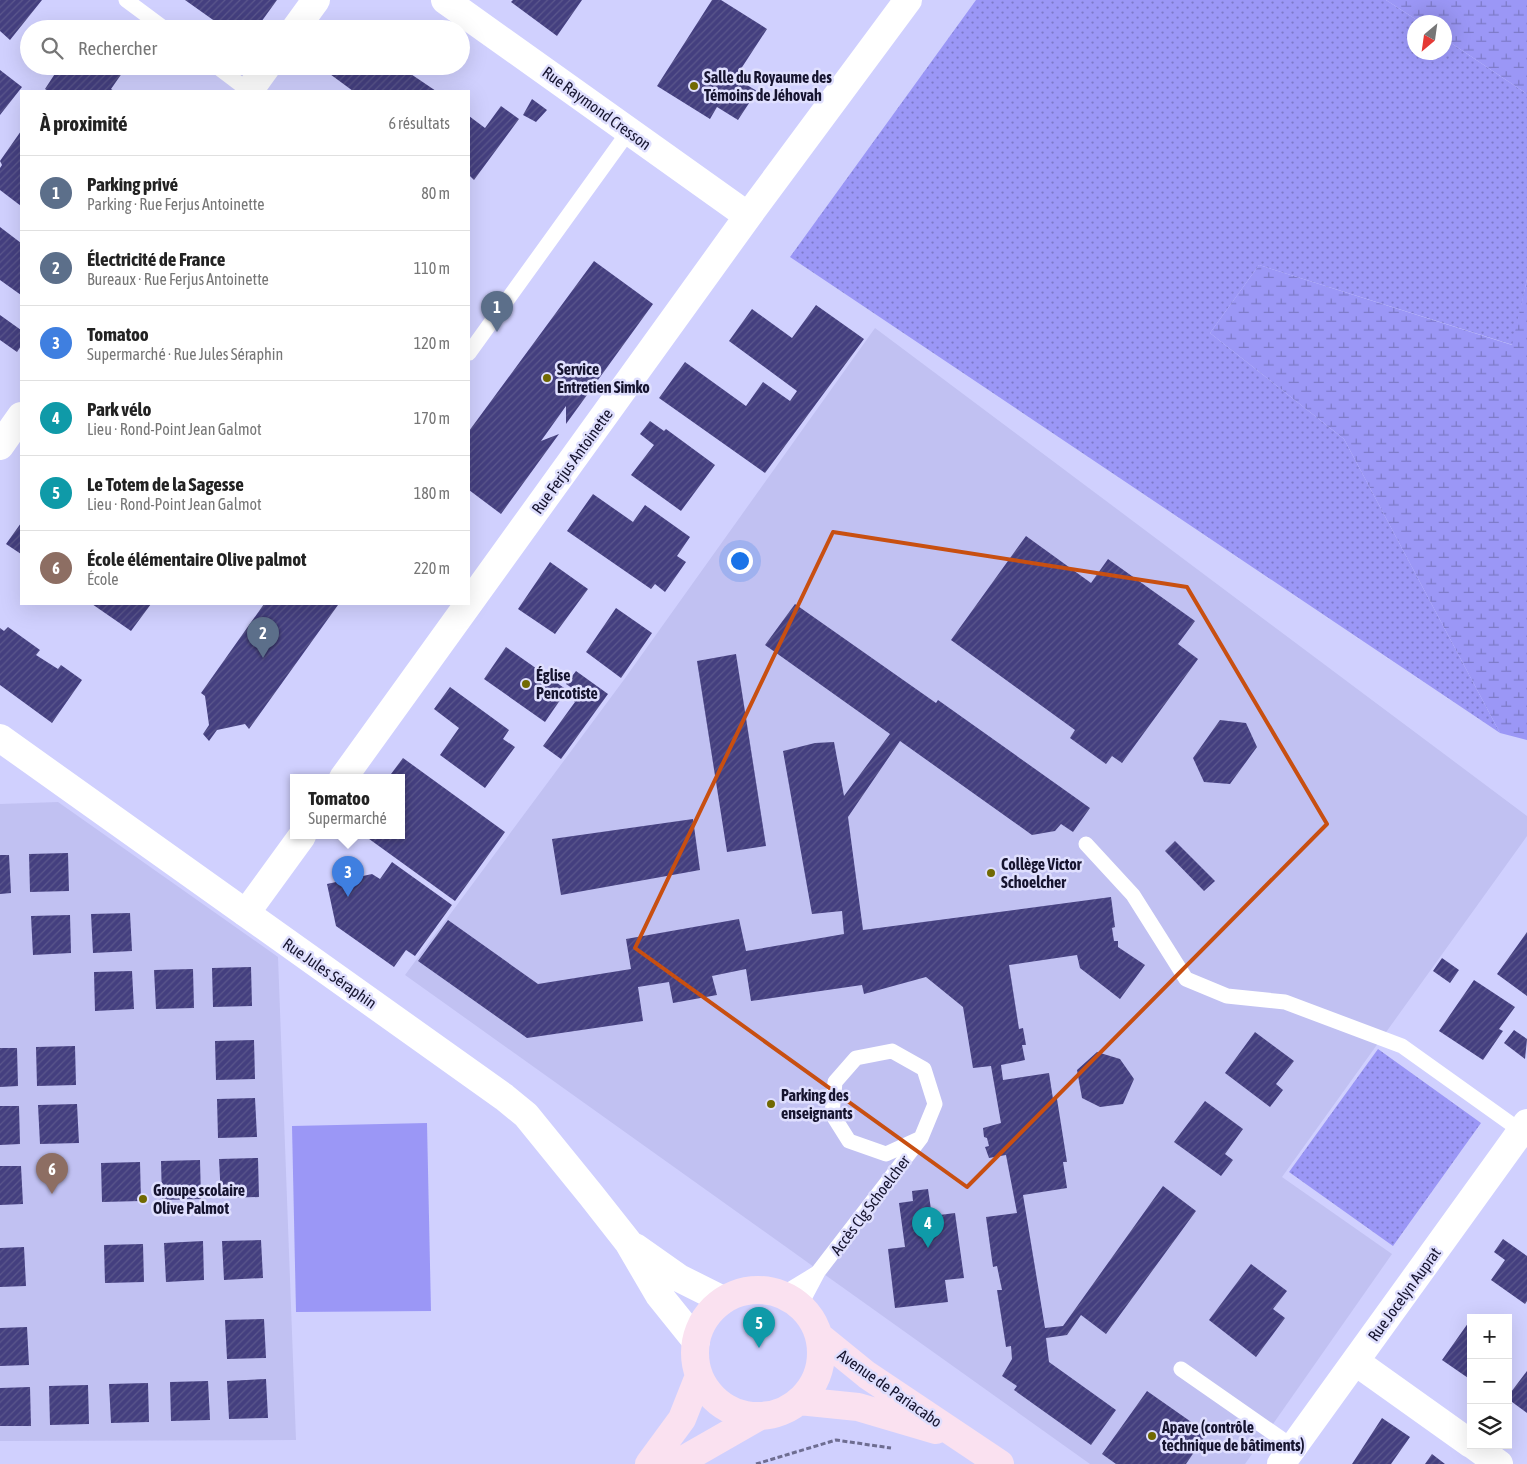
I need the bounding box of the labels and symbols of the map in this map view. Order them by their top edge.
north arrow [1407,15,1452,60]
street label: Rue Raymond Cresson [539,63,655,154]
place label: Salle du Royaume des Témoins de Jéhovah [704,68,832,104]
marker: Salle du Royaume des Témoins de Jéhovah [688,80,700,92]
pin: 1 [481,291,513,332]
place label: Service Entretien Simko [557,360,650,396]
marker: Service Entretien Simko [541,372,553,384]
street label: Rue Ferjus Antoinette [528,405,617,517]
your location [727,548,753,574]
pin: 2 [247,617,279,658]
place label: Église Pencotiste [536,666,598,702]
marker: Église Pencotiste [520,678,532,690]
place label: Collège Victor Schoelcher [1001,855,1082,891]
pin: 3 [332,856,364,897]
marker: Collège Victor Schoelcher [985,867,997,879]
street label: Rue Jules Séraphin [279,934,380,1013]
place label: Parking des enseignants [781,1086,853,1122]
marker: Parking des enseignants [765,1098,777,1110]
street label: Accès Clg Schoelcher [827,1151,914,1259]
pin: 6 [36,1153,68,1194]
place label: Groupe scolaire Olive Palmot [153,1181,245,1217]
marker: Groupe scolaire Olive Palmot [137,1193,149,1205]
pin: 4 [912,1207,944,1248]
street label: Rue Jocelyn Auprat [1364,1243,1445,1345]
pin: 5 [743,1307,775,1348]
street label: Avenue de Pariacabo [835,1345,945,1431]
place label: Apave (contrôle technique de bâtiments) [1161,1418,1305,1454]
marker: Apave (contrôle technique de bâtiments) [1146,1430,1158,1442]

